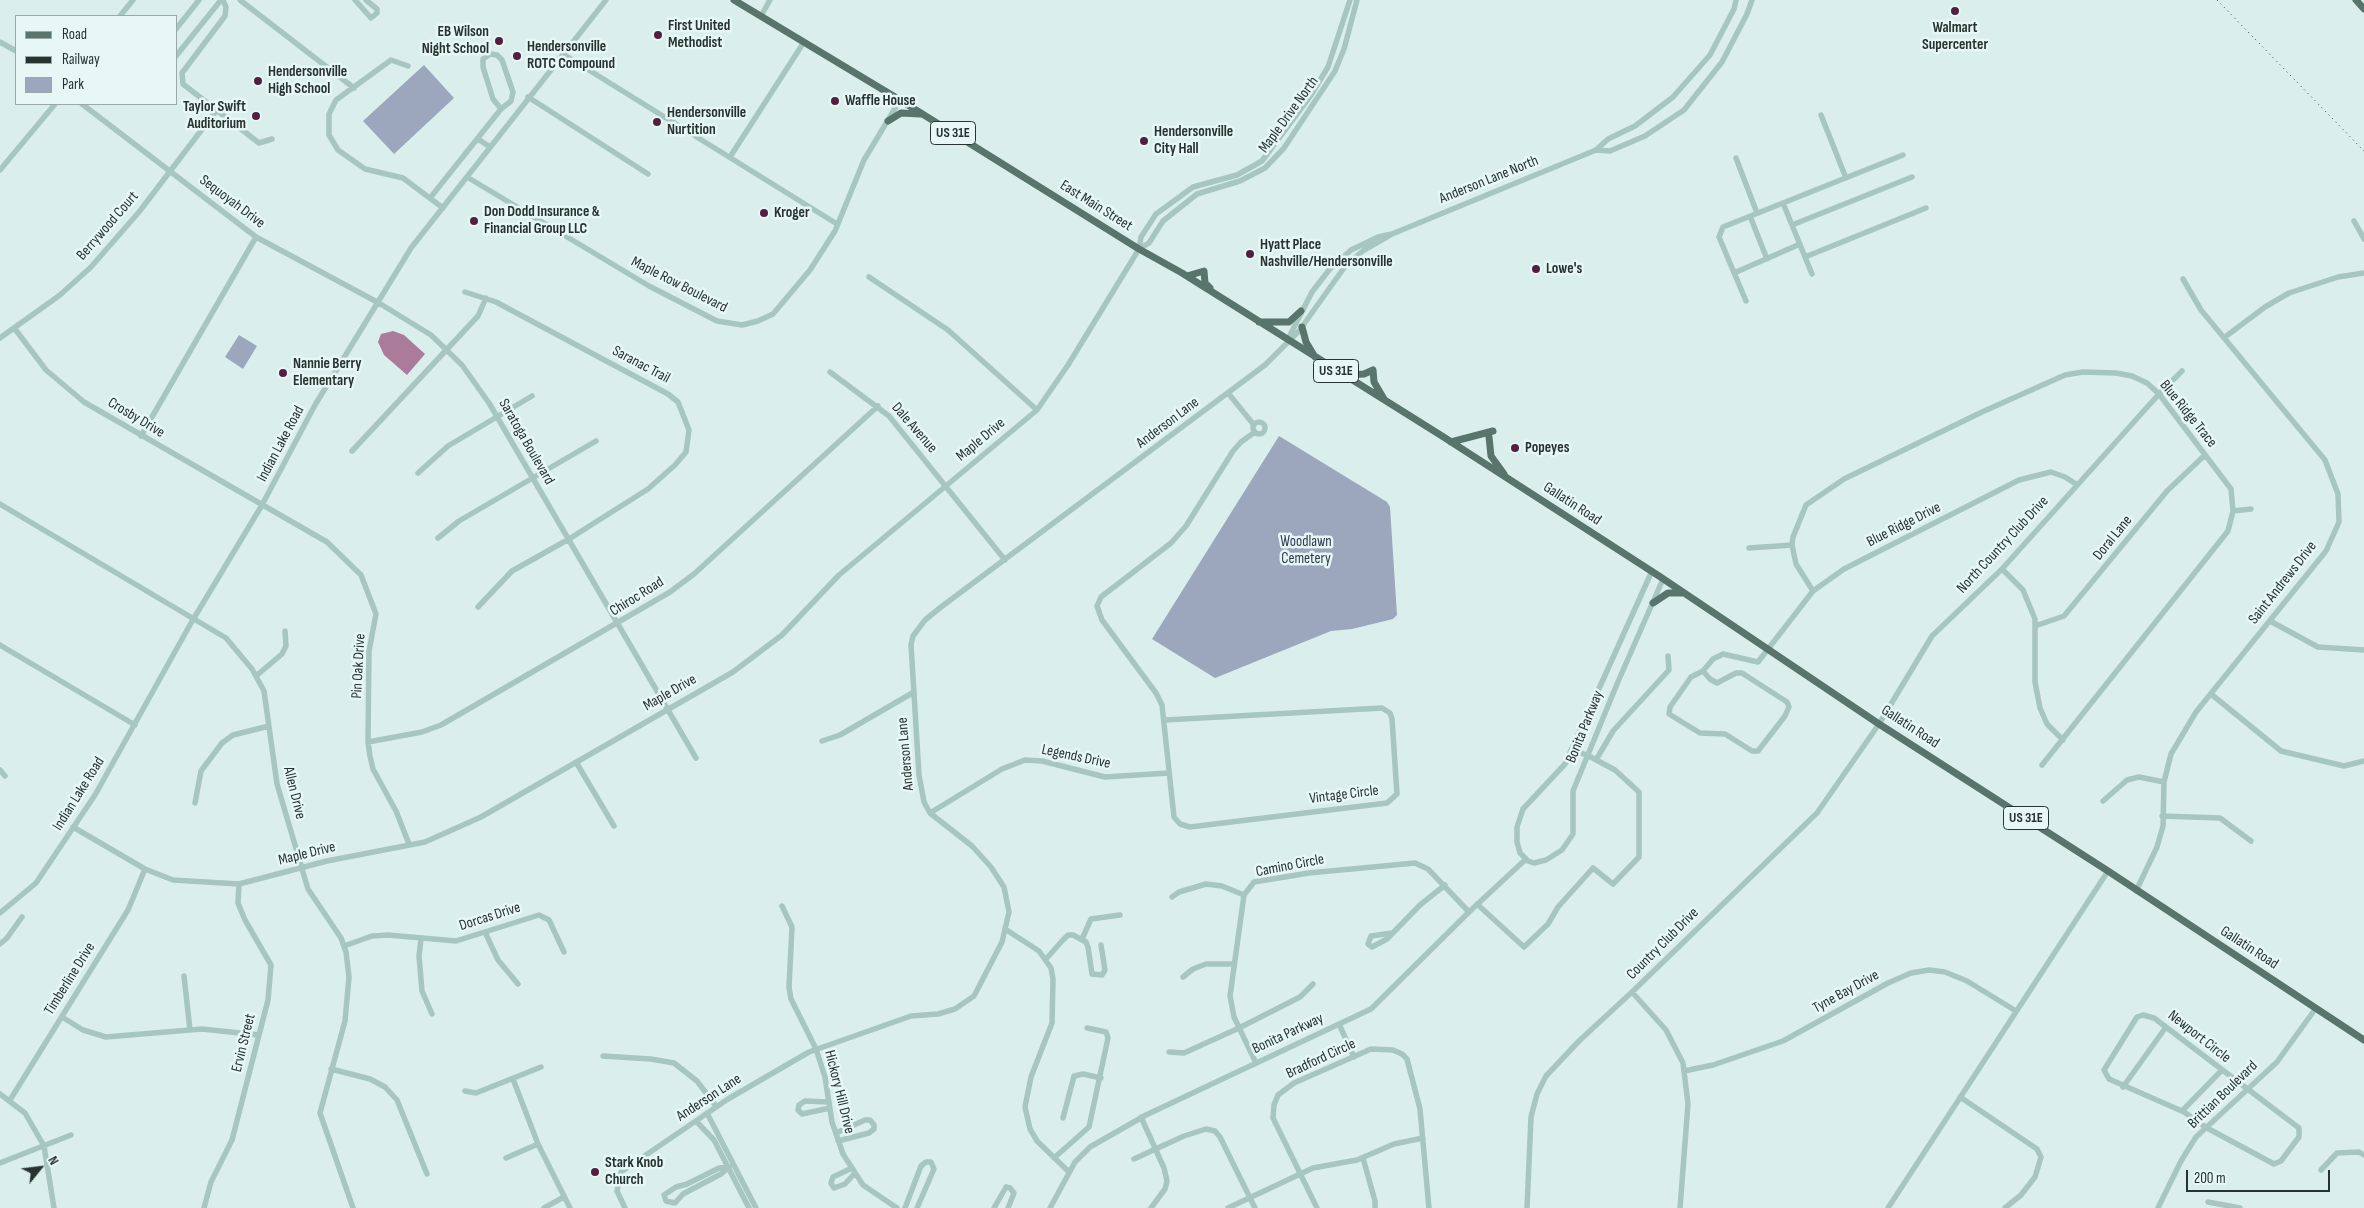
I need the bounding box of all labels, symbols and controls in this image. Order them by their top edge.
marker: Walmart Supercenter [1949,5,1961,17]
legend [15,15,178,105]
place label: First United Methodist [668,17,730,52]
place label: Walmart Supercenter [1922,19,1988,54]
place label: EB Wilson Night School [422,23,489,58]
text: Road [62,25,87,44]
marker: First United Methodist [652,29,664,41]
marker: EB Wilson Night School [493,35,505,47]
place label: Hendersonville ROTC Compound [527,38,615,73]
text: Railway [62,50,100,69]
marker: Hendersonville ROTC Compound [511,50,523,62]
place label: Hendersonville High School [268,63,347,98]
street label: Maple Drive North [1255,73,1323,157]
text: Park [62,75,84,94]
marker: Hendersonville High School [252,75,264,87]
place label: Waffle House [845,92,916,110]
marker: Waffle House [829,95,841,107]
place label: Taylor Swift Auditorium [183,98,246,133]
place label: Hendersonville Nurtition [667,104,746,139]
marker: Taylor Swift Auditorium [250,110,262,122]
marker: Hendersonville Nurtition [651,116,663,128]
road number: US 31E [930,122,976,144]
place label: Hendersonville City Hall [1154,123,1233,158]
marker: Hendersonville City Hall [1138,135,1150,147]
street label: Anderson Lane North [1437,152,1541,208]
street label: Sequoyah Drive [196,172,268,232]
street label: East Main Street [1056,177,1136,235]
street label: Berrywood Court [73,188,143,264]
place label: Don Dodd Insurance & Financial Group LLC [484,203,600,238]
place label: Kroger [774,204,810,222]
marker: Kroger [758,207,770,219]
marker: Don Dodd Insurance & Financial Group LLC [468,215,480,227]
place label: Hyatt Place Nashville/Hendersonville [1260,236,1393,271]
marker: Hyatt Place Nashville/Hendersonville [1244,248,1256,260]
street label: Maple Row Boulevard [628,253,730,317]
place label: Lowe's [1546,260,1582,278]
marker: Lowe's [1530,263,1542,275]
street label: Saranac Trail [609,342,673,388]
place label: Nannie Berry Elementary [293,355,361,390]
road number: US 31E [1314,360,1358,382]
marker: Nannie Berry Elementary [277,367,289,379]
street label: Blue Ridge Trace [2155,377,2221,451]
street label: Crosby Drive [104,394,168,442]
street label: Anderson Lane [1133,394,1203,452]
street label: Saratoga Boulevard [494,396,558,488]
street label: Dale Avenue [887,399,941,457]
street label: Indian Lake Road [254,403,308,485]
street label: Maple Drive [953,414,1009,466]
place label: Popeyes [1525,439,1569,457]
marker: Popeyes [1509,442,1521,454]
street label: Gallatin Road [1540,479,1604,529]
street label: North Country Club Drive [1953,493,2053,597]
street label: Blue Ridge Drive [1864,499,1944,551]
street label: Doral Lane [2090,512,2136,564]
park label: Woodlawn Cemetery [1280,533,1332,568]
street label: Saint Andrews Drive [2245,538,2321,628]
street label: Chiroc Road [607,573,667,621]
street label: Pin Oak Drive [348,633,370,699]
street label: Maple Drive [640,671,700,715]
street label: Bonita Parkway [1562,688,1608,766]
street label: Gallatin Road [1878,702,1942,752]
street label: Anderson Lane [894,717,918,791]
street label: Legends Drive [1040,741,1112,773]
street label: Indian Lake Road [49,754,109,834]
street label: Allen Drive [279,765,309,821]
street label: Vintage Circle [1308,782,1380,808]
road number: US 31E [2004,806,2048,830]
street label: Maple Drive [277,838,337,870]
street label: Camino Circle [1254,851,1326,881]
street label: Dorcas Drive [457,899,523,935]
street label: Country Club Drive [1623,904,1703,984]
street label: Gallatin Road [2217,923,2281,973]
street label: Timberline Drive [41,939,99,1019]
street label: Tyne Bay Drive [1810,966,1882,1018]
street label: Newport Circle [2164,1007,2234,1067]
street label: Bonita Parkway [1250,1010,1326,1058]
street label: Ervin Street [228,1012,260,1074]
street label: Bradford Circle [1283,1035,1359,1083]
street label: Hickory Hill Drive [820,1048,858,1136]
street label: Brittian Boulevard [2184,1057,2262,1133]
street label: Anderson Lane [673,1070,745,1126]
north arrow [15,1143,65,1193]
text: N [44,1153,63,1168]
place label: Stark Knob Church [605,1154,663,1189]
scale bar [2189,1160,2333,1192]
marker: Stark Knob Church [589,1166,601,1178]
text: 200 m [2194,1169,2226,1188]

